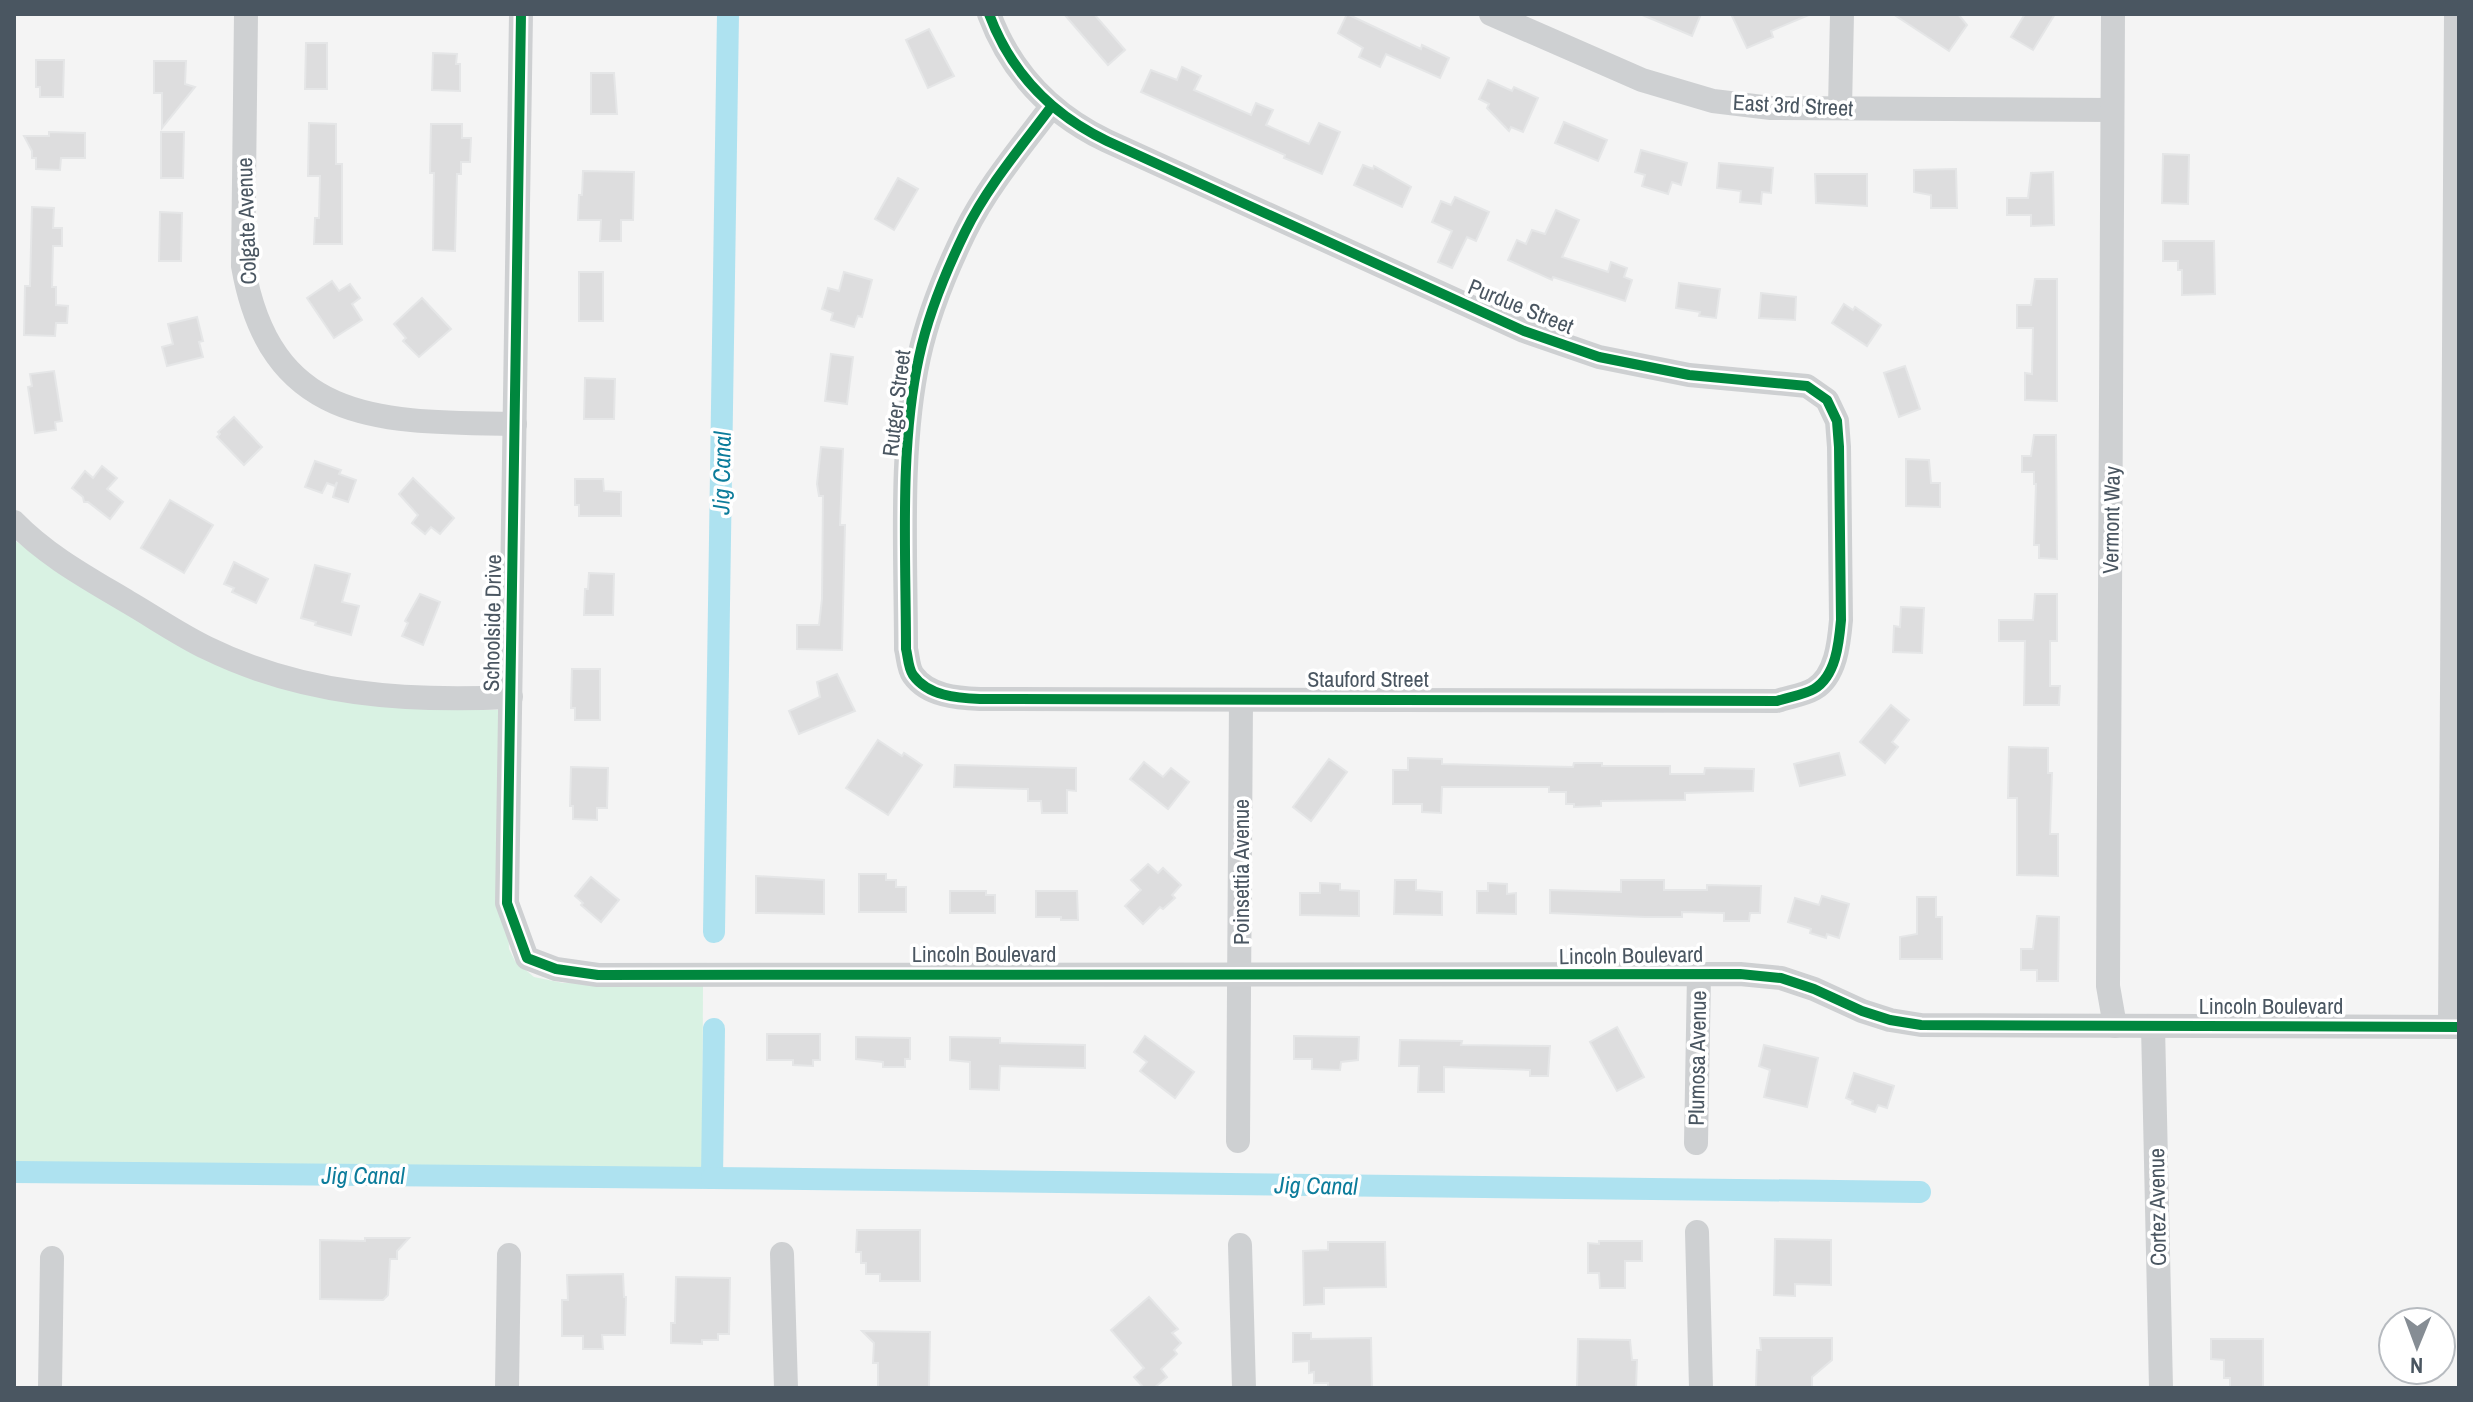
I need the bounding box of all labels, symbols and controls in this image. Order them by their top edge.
street label: East 3rd Street [1732,87,1854,123]
street label: Colgate Avenue [229,157,263,285]
street label: Purdue Street [1464,271,1578,341]
street label: Rutger Street [875,348,917,458]
water label: Jig Canal [704,431,738,516]
street label: Vermont Way [2095,466,2127,574]
street label: Schoolside Drive [476,554,508,692]
street label: Stauford Street [1307,664,1429,694]
street label: Poinsettia Avenue [1226,799,1256,945]
street label: Lincoln Boulevard [912,939,1056,969]
street label: Lincoln Boulevard [1559,939,1703,971]
street label: Plumosa Avenue [1681,990,1713,1126]
street label: Lincoln Boulevard [2199,991,2343,1021]
street label: Cortez Avenue [2141,1148,2173,1266]
water label: Jig Canal [320,1159,405,1191]
water label: Jig Canal [1273,1168,1358,1202]
north arrow [2377,1306,2457,1386]
text: N [2410,1351,2423,1381]

